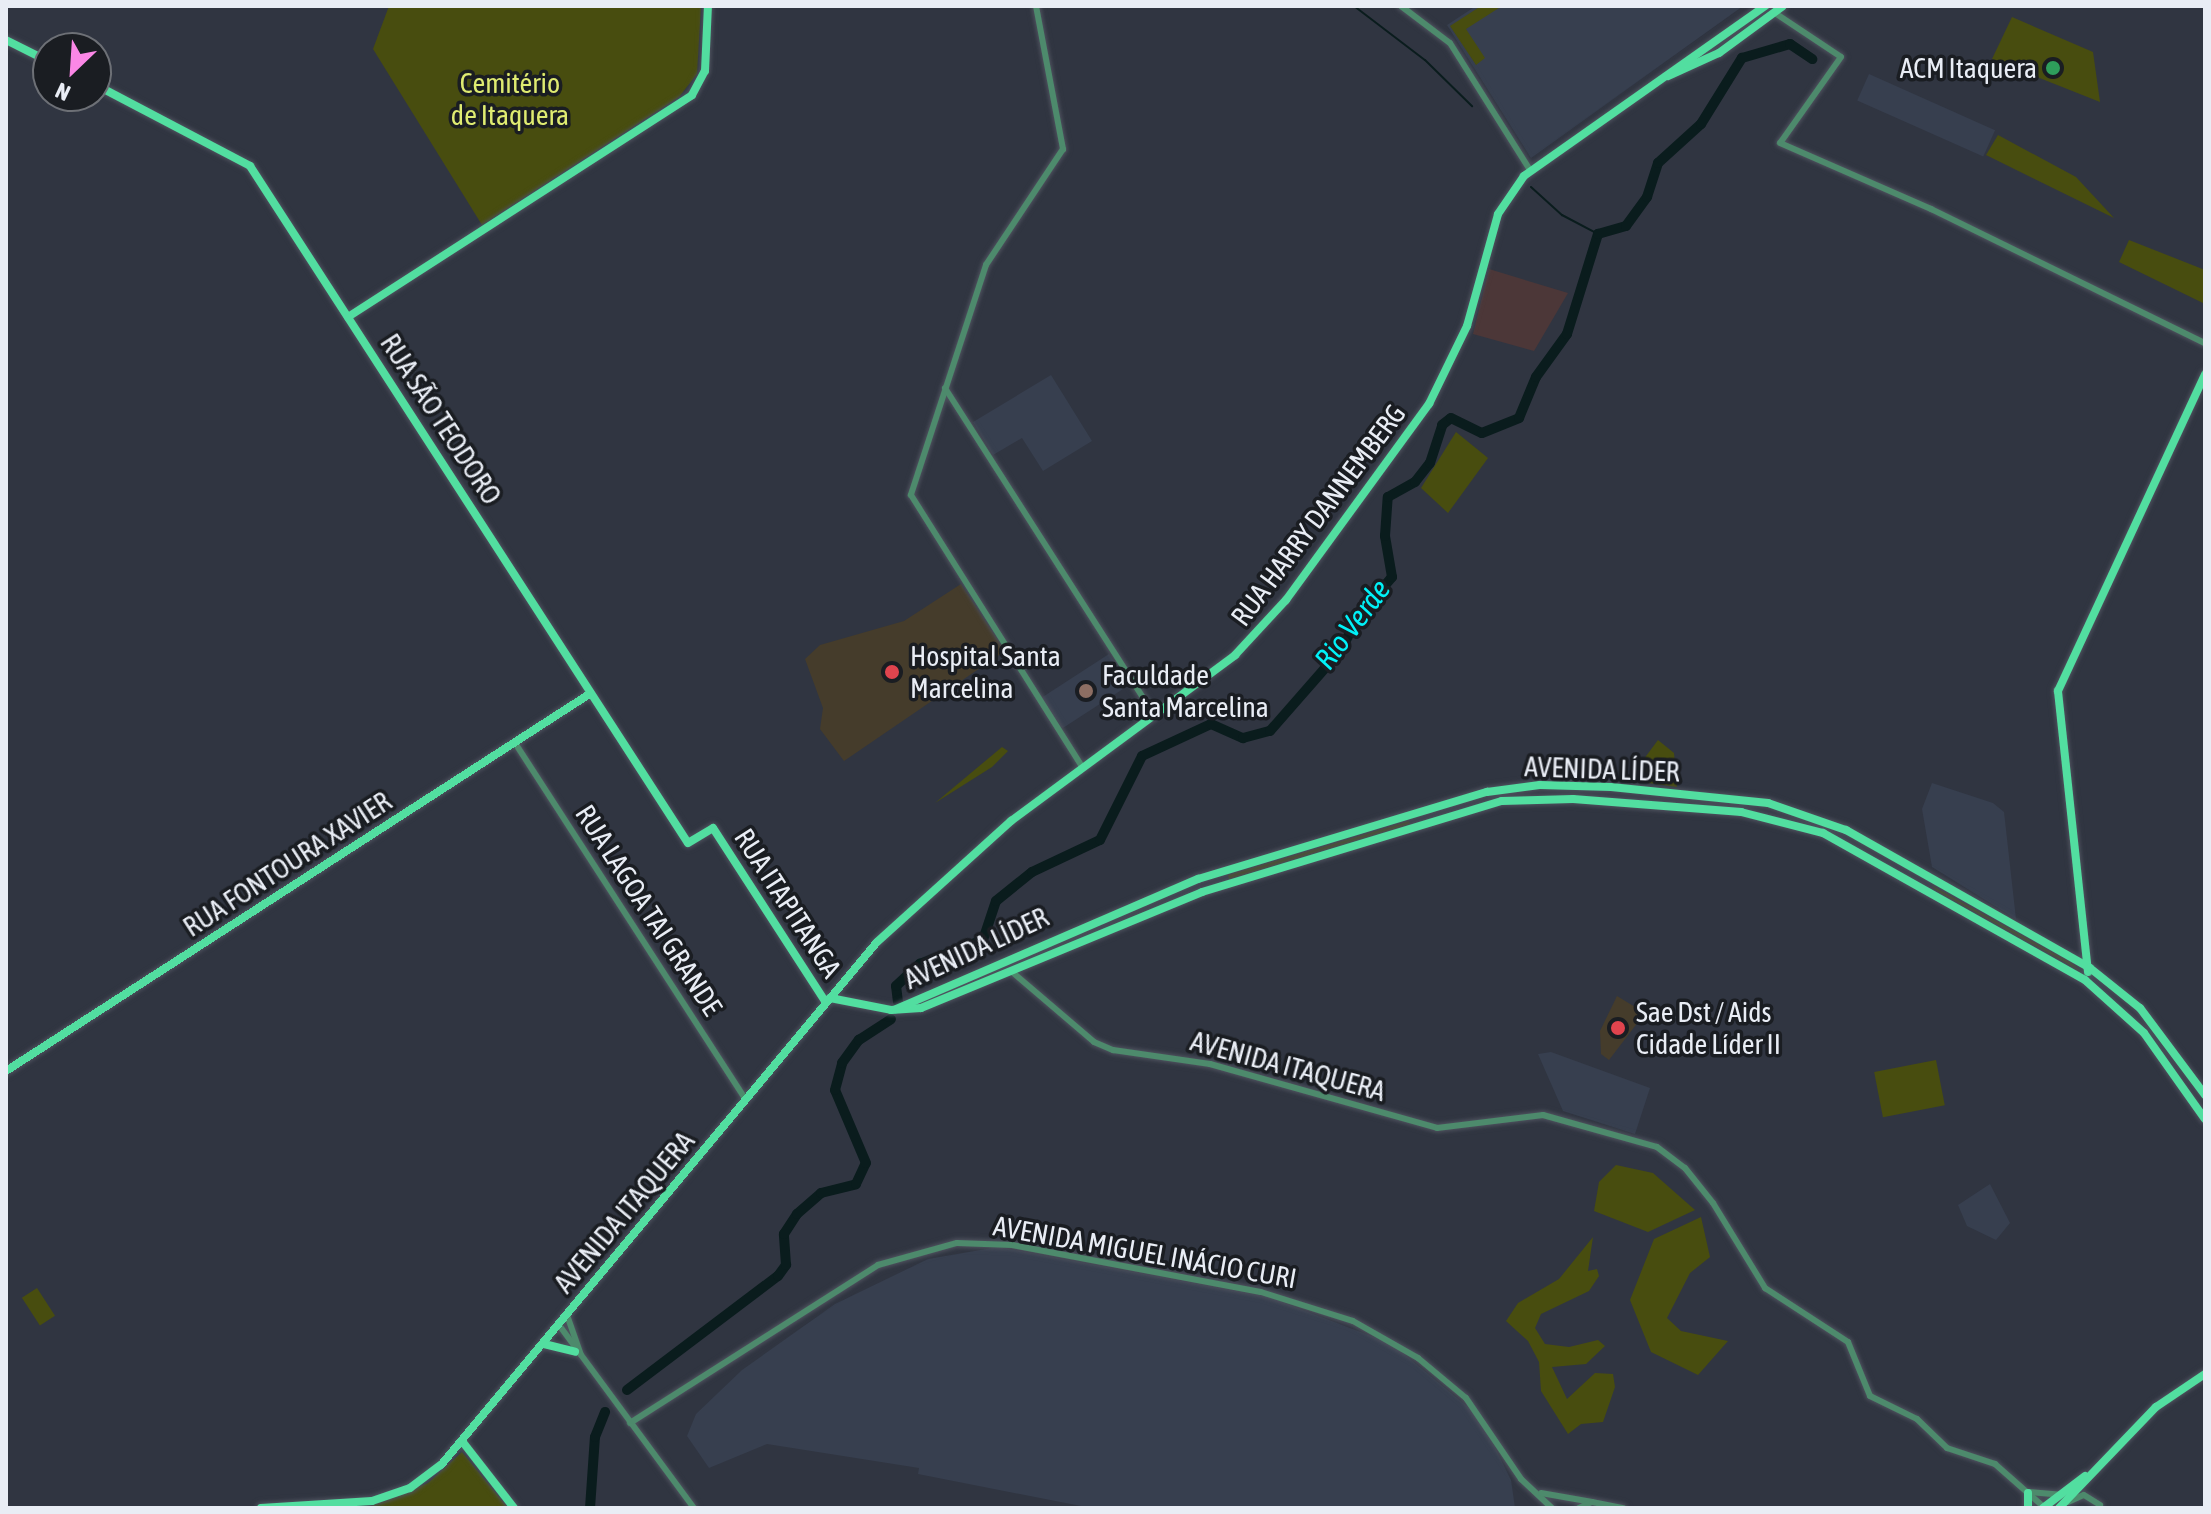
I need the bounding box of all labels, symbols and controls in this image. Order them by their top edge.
north arrow [32,32,112,112]
place label: ACM Itaquera [1900,51,2037,85]
marker: ACM Itaquera [2044,59,2062,77]
park label: Cemitério de Itaquera [451,66,569,132]
text: N [51,77,74,106]
street label: RUA SÃO TEODORO [373,327,509,511]
street label: RUA HARRY DANNEMBERG [1224,397,1412,633]
water label: Rio Verde [1307,572,1397,676]
place label: Hospital Santa Marcelina [910,639,1061,705]
place label: Faculdade Santa Marcelina [1102,658,1269,724]
marker: Hospital Santa Marcelina [881,661,903,683]
marker: Faculdade Santa Marcelina [1077,682,1095,700]
street label: AVENIDA LÍDER [1524,750,1680,788]
street label: RUA FONTOURA XAVIER [177,784,397,944]
street label: RUA LAGOA TAI GRANDE [568,799,730,1021]
street label: RUA ITAPITANGA [727,822,849,984]
street label: AVENIDA LÍDER [899,900,1053,996]
place label: Sae Dst / Aids Cidade Líder II [1636,995,1781,1061]
marker: Sae Dst / Aids Cidade Líder II [1607,1017,1629,1039]
street label: AVENIDA ITAQUERA [1187,1024,1389,1108]
street label: AVENIDA ITAQUERA [547,1124,701,1300]
street label: AVENIDA MIGUEL INÁCIO CURI [991,1209,1299,1295]

